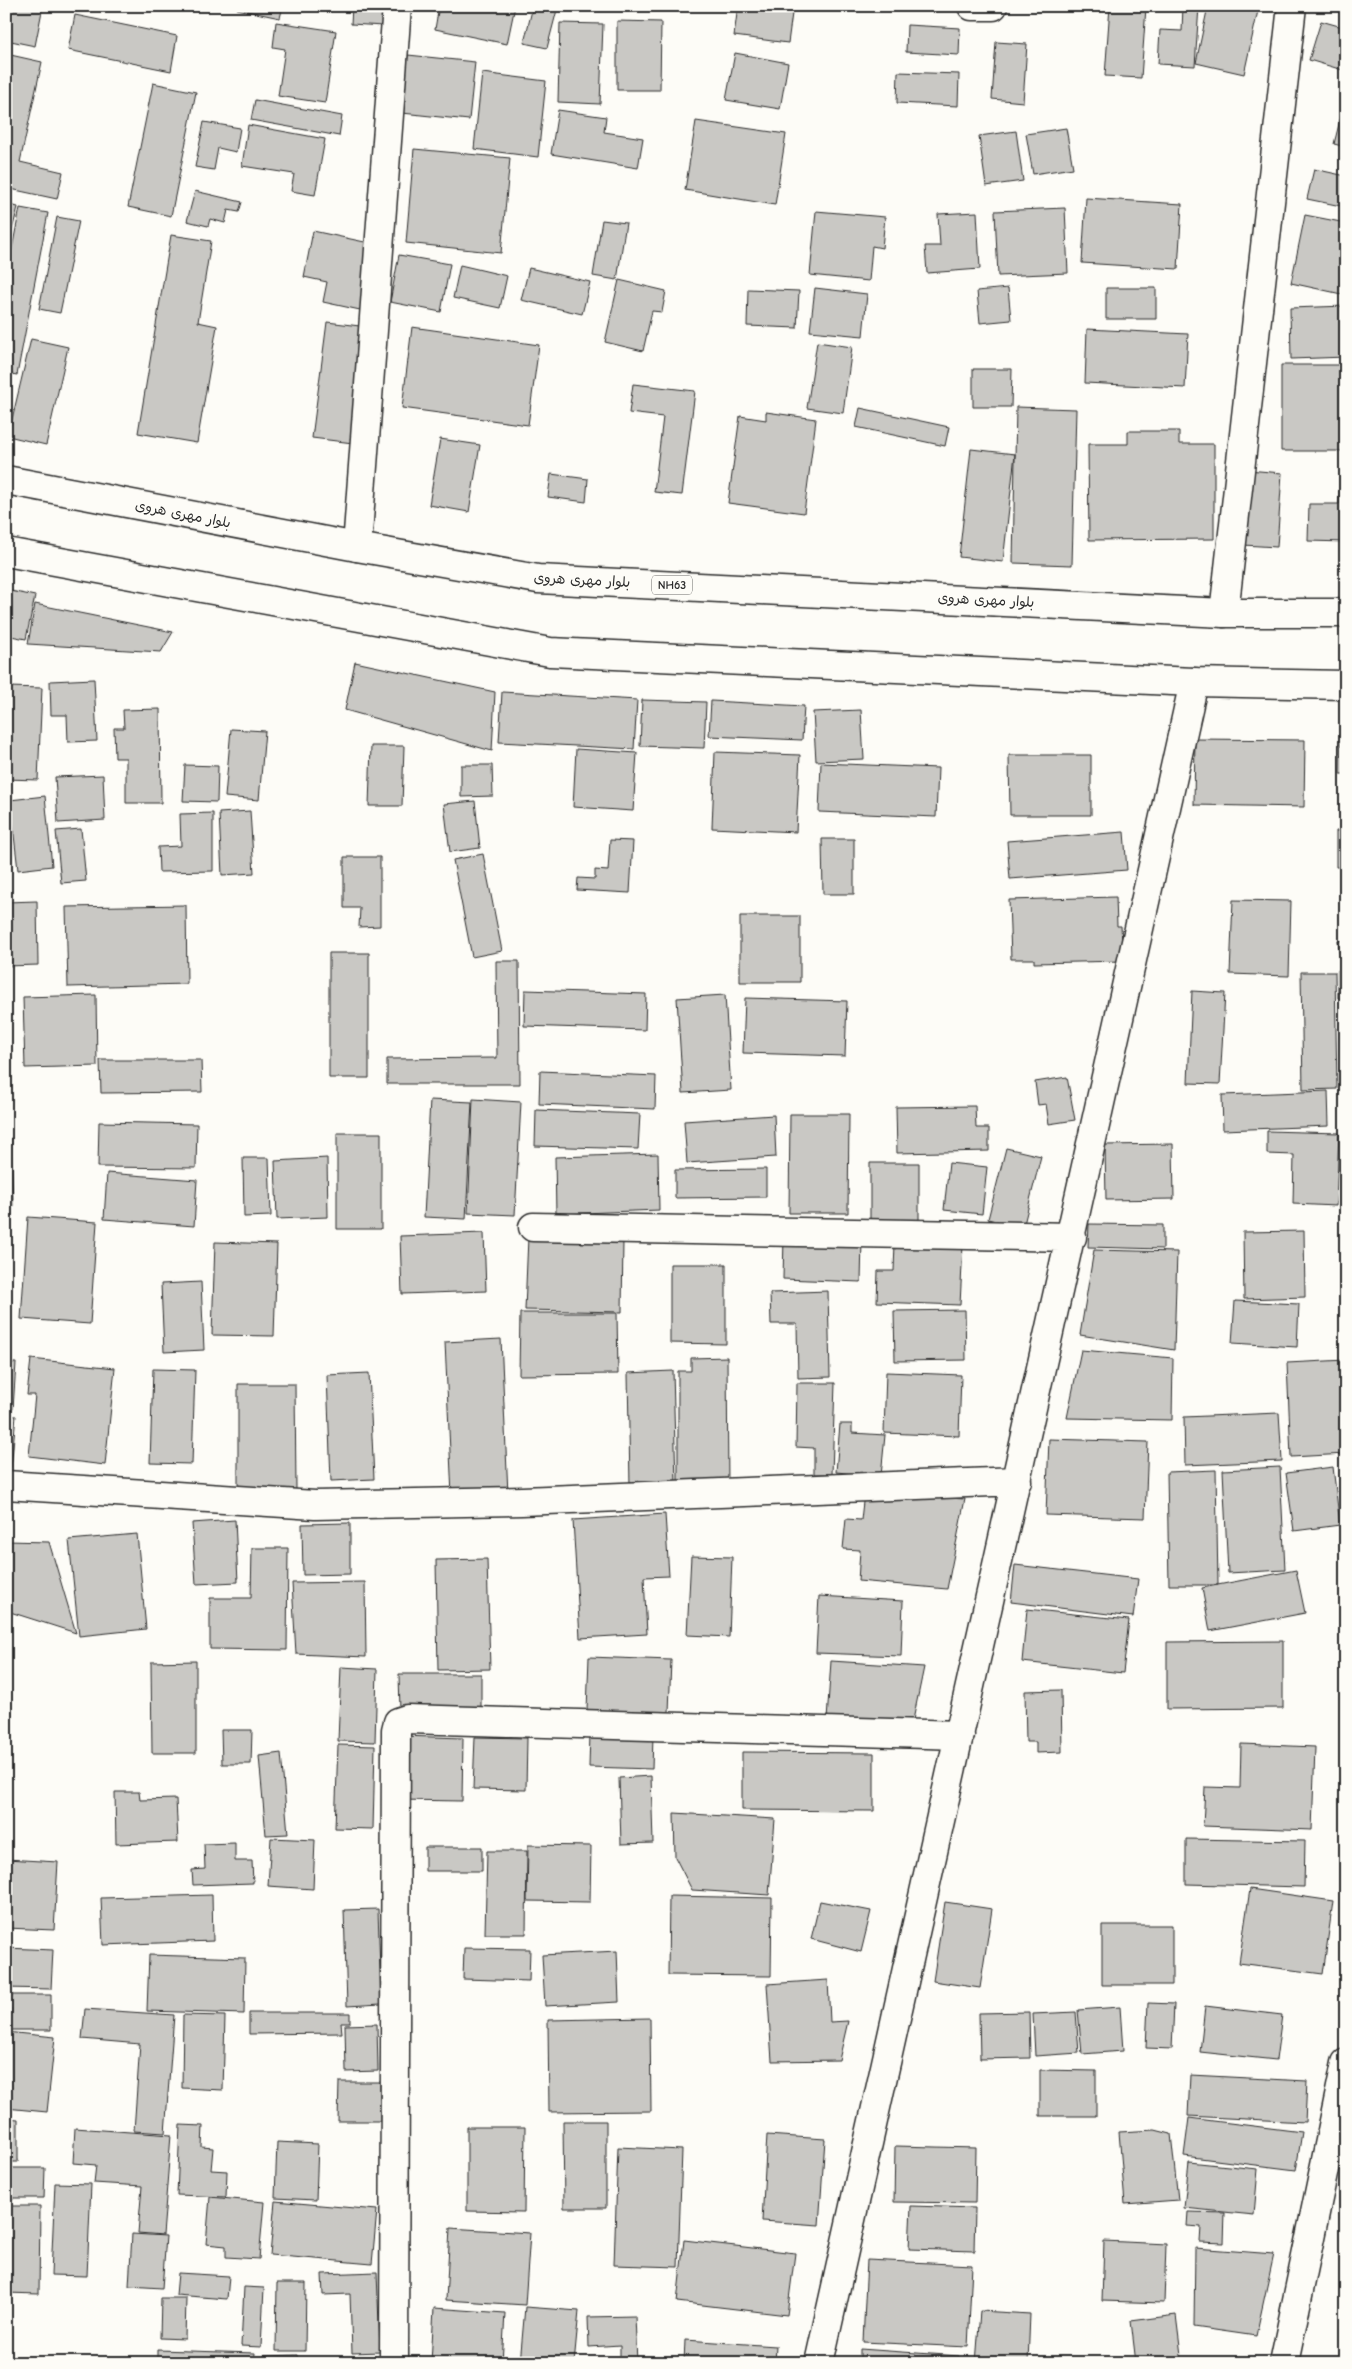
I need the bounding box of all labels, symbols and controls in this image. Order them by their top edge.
street label: بلوار مهری هروی [134,496,232,532]
street label: بلوار مهری هروی [533,569,631,591]
road number: NH63 [652,576,692,594]
street label: بلوار مهری هروی [937,589,1035,611]

